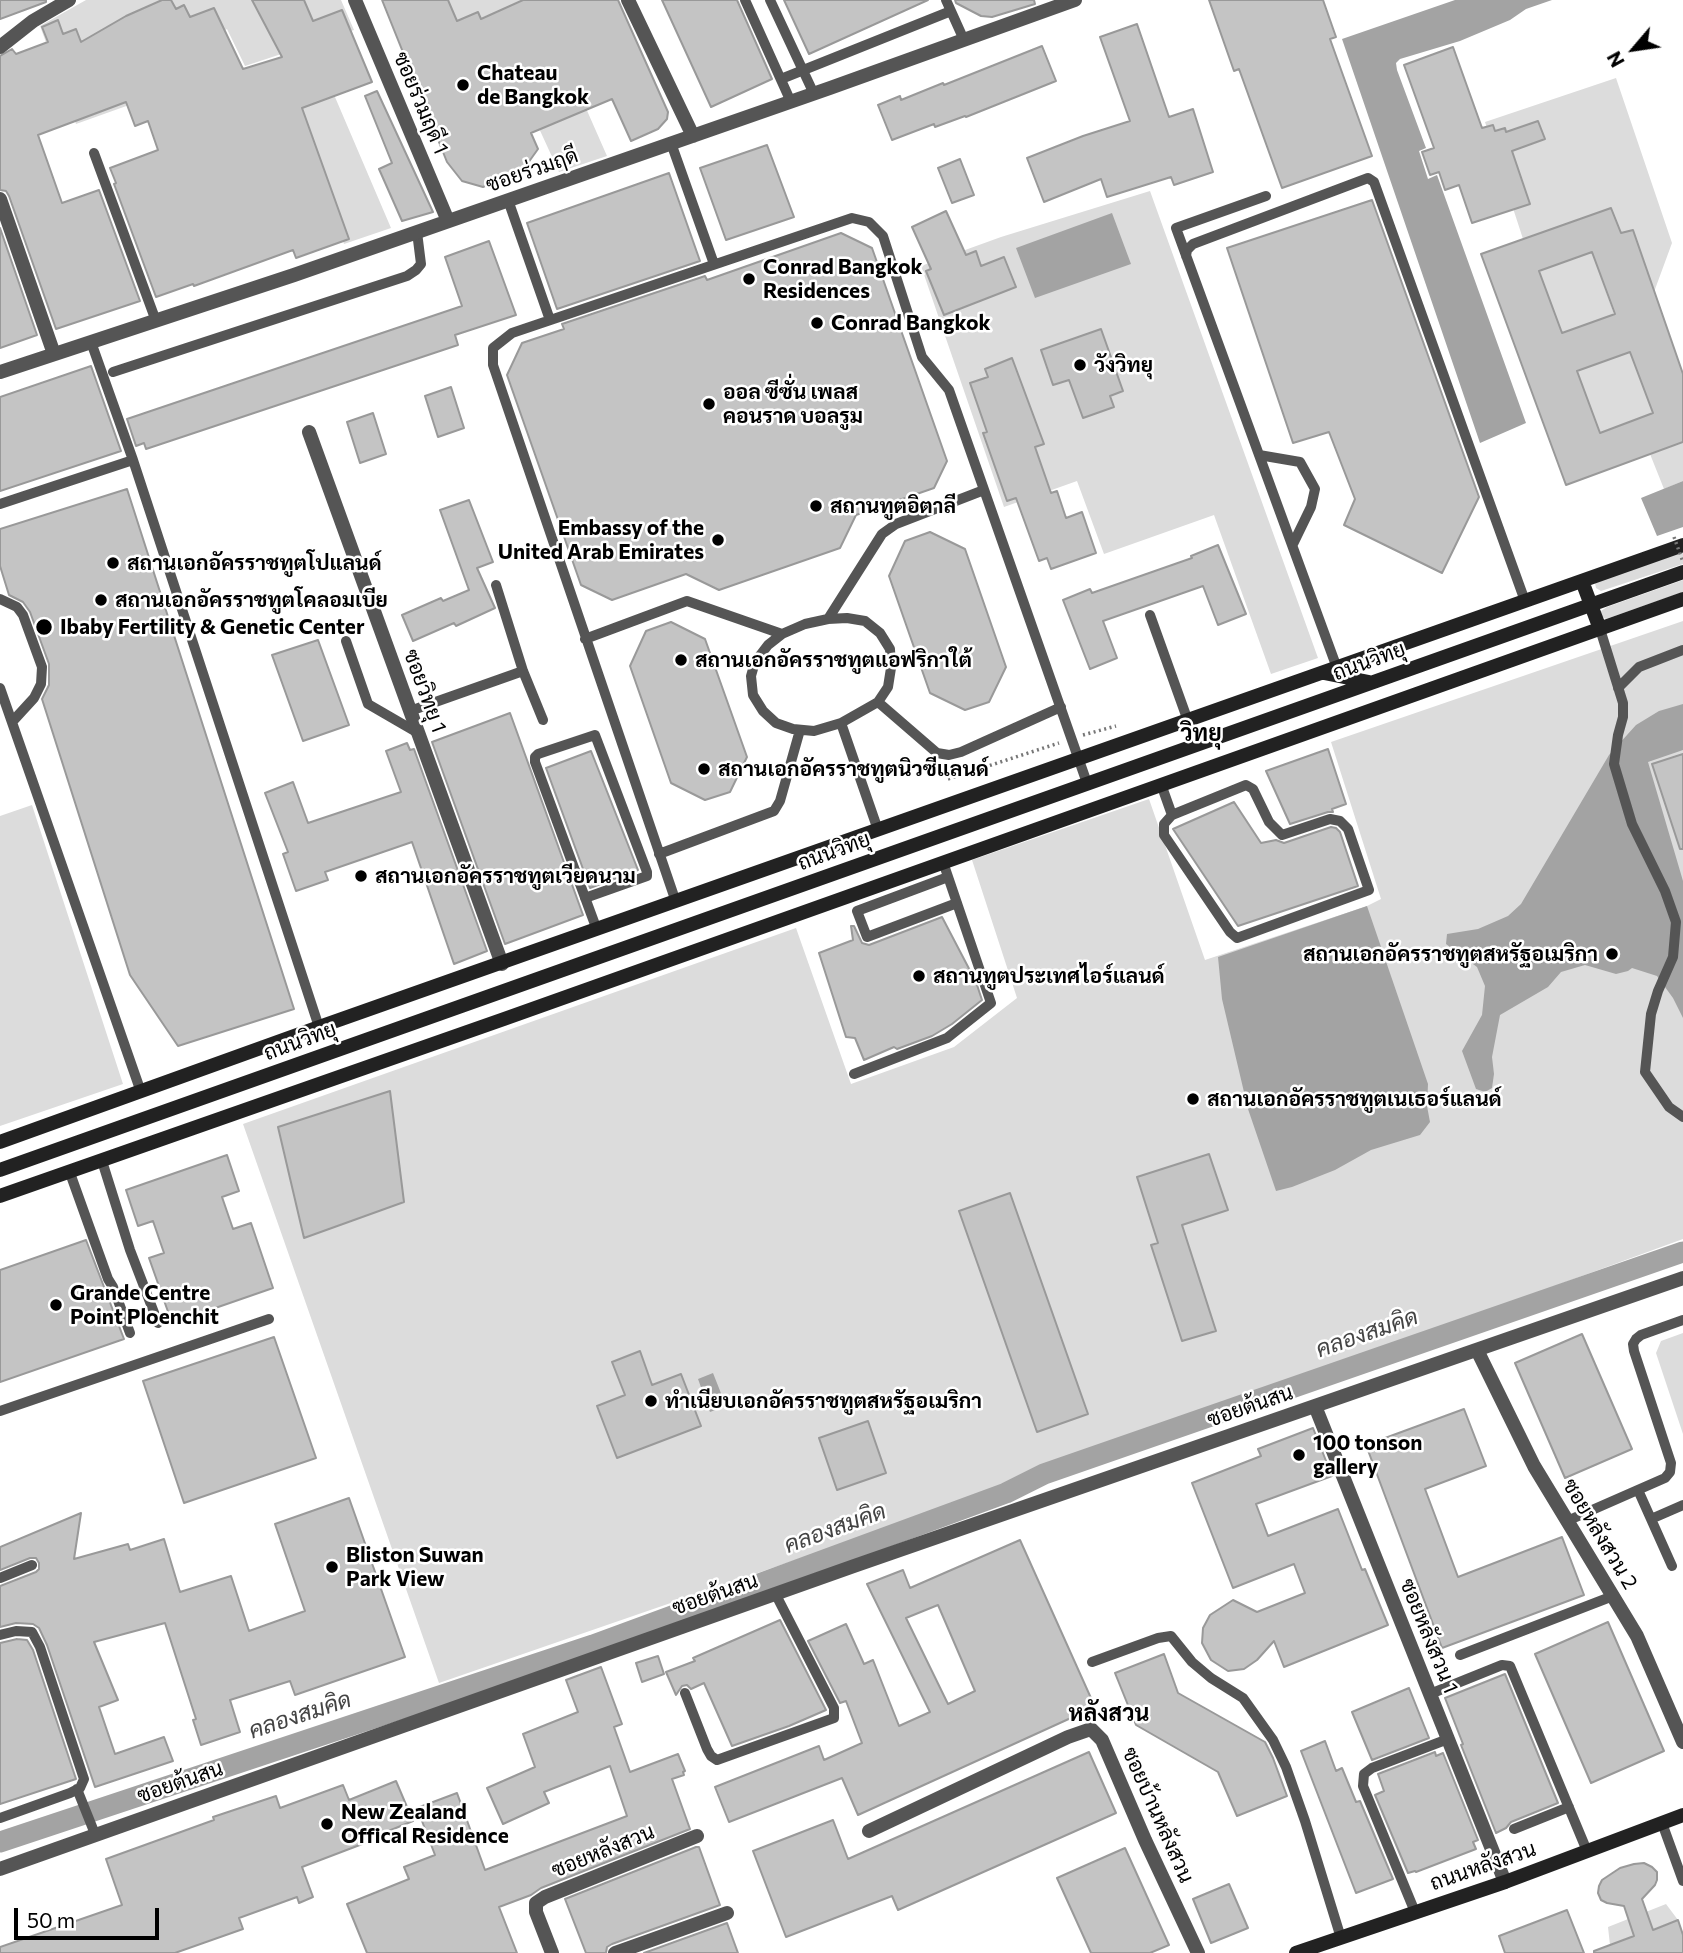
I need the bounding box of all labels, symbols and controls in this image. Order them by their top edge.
north arrow [1599,14,1669,84]
street label: ซอยร่วมฤดี 1 [388,48,454,158]
text: N [1602,48,1629,71]
place label: Chateau de Bangkok [477,60,589,110]
marker: Chateau de Bangkok [455,77,471,93]
street label: ซอยร่วมฤดี [483,143,581,197]
place label: Conrad Bangkok Residences [763,254,923,304]
marker: Conrad Bangkok Residences [741,271,757,287]
place label: Conrad Bangkok [831,310,991,336]
marker: Conrad Bangkok [809,315,825,331]
place label: วังวิทยุ [1094,352,1153,378]
marker: วังวิทยุ [1072,357,1088,373]
place label: ออล ซีซั่น เพลส คอนราด บอลรูม [723,379,863,429]
marker: ออล ซีซั่น เพลส คอนราด บอลรูม [701,396,717,412]
place label: สถานทูตอิตาลี [830,493,956,519]
marker: สถานทูตอิตาลี [808,498,824,514]
place label: Embassy of the United Arab Emirates [498,515,704,565]
marker: Embassy of the United Arab Emirates [710,532,726,548]
place label: สถานเอกอัครราชทูตโปแลนด์ [127,550,382,576]
marker: สถานเอกอัครราชทูตโปแลนด์ [105,555,121,571]
place label: สถานเอกอัครราชทูตโคลอมเบีย [115,587,388,613]
marker: สถานเอกอัครราชทูตโคลอมเบีย [93,592,109,608]
place label: Ibaby Fertility & Genetic Center [60,614,365,640]
marker: Ibaby Fertility & Genetic Center [34,617,54,637]
street label: ถนนวิทยุ [1329,636,1409,686]
street label: ซอยวิทยุ 1 [398,646,452,736]
place label: สถานเอกอัครราชทูตแอฟริกาใต้ [695,647,972,673]
marker: สถานเอกอัครราชทูตแอฟริกาใต้ [673,652,689,668]
district label: วิทยุ [1180,719,1222,747]
place label: สถานเอกอัครราชทูตนิวซีแลนด์ [718,756,989,782]
marker: สถานเอกอัครราชทูตนิวซีแลนด์ [696,761,712,777]
street label: ถนนวิทยุ [794,826,874,876]
place label: สถานเอกอัครราชทูตเวียดนาม [375,863,636,889]
marker: สถานเอกอัครราชทูตเวียดนาม [353,868,369,884]
place label: สถานเอกอัครราชทูตสหรัฐอเมริกา [1303,941,1598,967]
marker: สถานเอกอัครราชทูตสหรัฐอเมริกา [1604,946,1620,962]
place label: สถานทูตประเทศไอร์แลนด์ [933,963,1165,989]
marker: สถานทูตประเทศไอร์แลนด์ [911,968,927,984]
street label: ถนนวิทยุ [260,1016,340,1066]
place label: สถานเอกอัครราชทูตเนเธอร์แลนด์ [1207,1086,1502,1112]
marker: สถานเอกอัครราชทูตเนเธอร์แลนด์ [1185,1091,1201,1107]
place label: Grande Centre Point Ploenchit [70,1280,219,1330]
marker: Grande Centre Point Ploenchit [48,1297,64,1313]
water label: คลองสมคิด [1312,1303,1422,1363]
street label: ซอยต้นสน [1204,1380,1296,1432]
place label: ทำเนียบเอกอัครราชทูตสหรัฐอเมริกา [665,1388,982,1414]
marker: ทำเนียบเอกอัครราชทูตสหรัฐอเมริกา [643,1393,659,1409]
place label: 100 tonson gallery [1313,1430,1422,1480]
marker: 100 tonson gallery [1291,1447,1307,1463]
street label: ซอยหลังสวน 2 [1557,1474,1643,1594]
water label: คลองสมคิด [780,1497,890,1559]
place label: Bliston Suwan Park View [346,1542,484,1592]
marker: Bliston Suwan Park View [324,1559,340,1575]
street label: ซอยต้นสน [669,1568,761,1620]
street label: ซอยหลังสวน 1 [1395,1575,1463,1697]
water label: คลองสมคิด [245,1685,355,1745]
district label: หลังสวน [1069,1699,1149,1727]
street label: ซอยบ้านหลังสวน [1117,1743,1199,1887]
street label: ซอยต้นสน [134,1756,226,1808]
place label: New Zealand Offical Residence [341,1799,509,1849]
marker: New Zealand Offical Residence [319,1816,335,1832]
street label: ซอยหลังสวน [548,1819,658,1883]
street label: ถนนหลังสวน [1427,1836,1539,1896]
scale bar [18,1894,163,1938]
text: 50 m [27,1907,75,1932]

